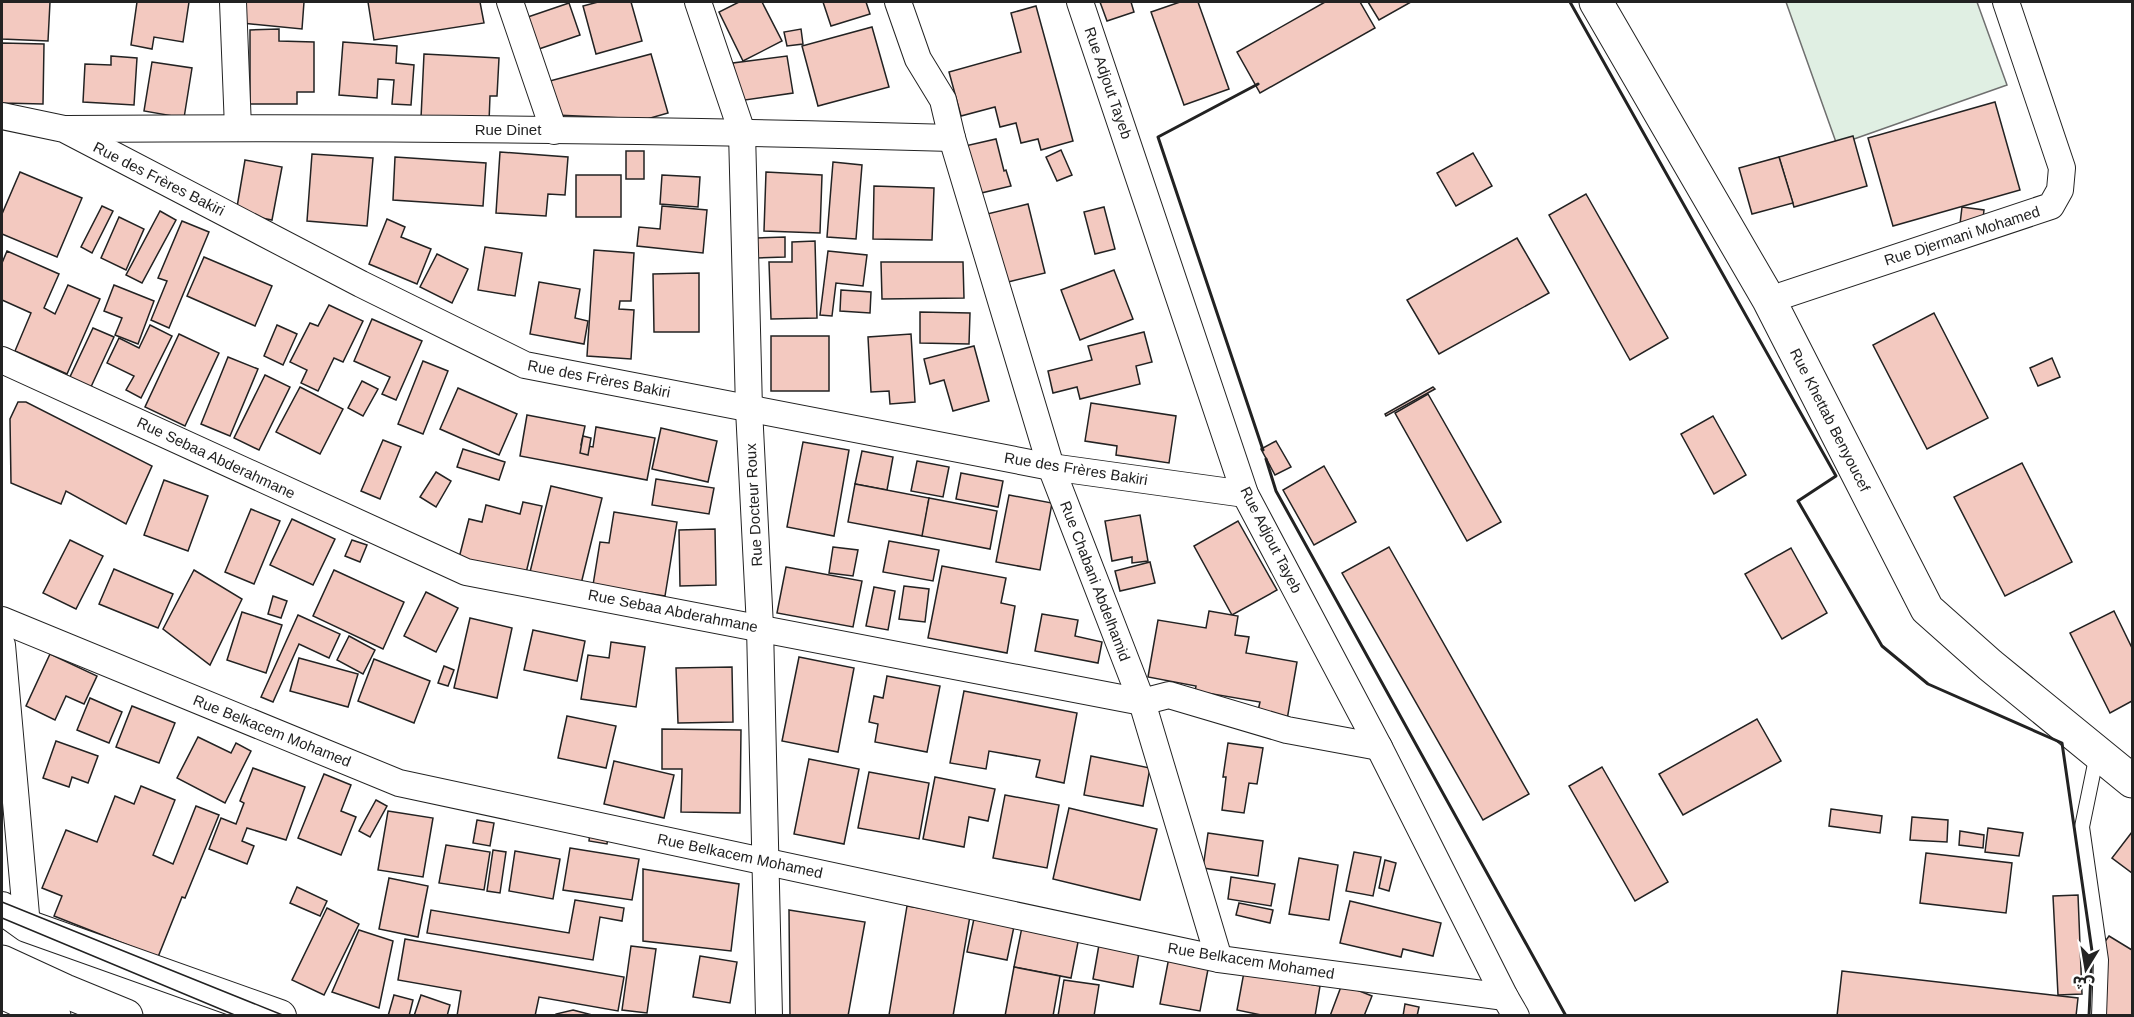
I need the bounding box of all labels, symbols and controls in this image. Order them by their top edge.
street label: Rue Adjout Tayeb [1081,25,1136,141]
street label: Rue Dinet [475,121,542,138]
street label: Rue des Frères Bakiri [91,138,228,219]
street label: Rue Djermani Mohamed [1882,202,2042,269]
street label: Rue Khettab Benyoucef [1787,345,1874,495]
street label: Rue des Frères Bakiri [526,356,672,401]
street label: Rue Sebaa Abderahmane [134,413,298,502]
street label: Rue Docteur Roux [742,442,765,567]
street label: Rue des Frères Bakiri [1003,449,1149,488]
street label: Rue Adjout Tayeb [1237,484,1306,596]
street label: Rue Chabani Abdelhamid [1057,498,1134,663]
street label: Rue Sebaa Abderahmane [587,586,759,635]
street label: Rue Belkacem Mohamed [191,691,353,770]
street label: Rue Belkacem Mohamed [656,830,824,881]
street label: Rue Belkacem Mohamed [1167,939,1336,982]
north arrow [2056,939,2116,999]
text: ش [2071,972,2096,994]

